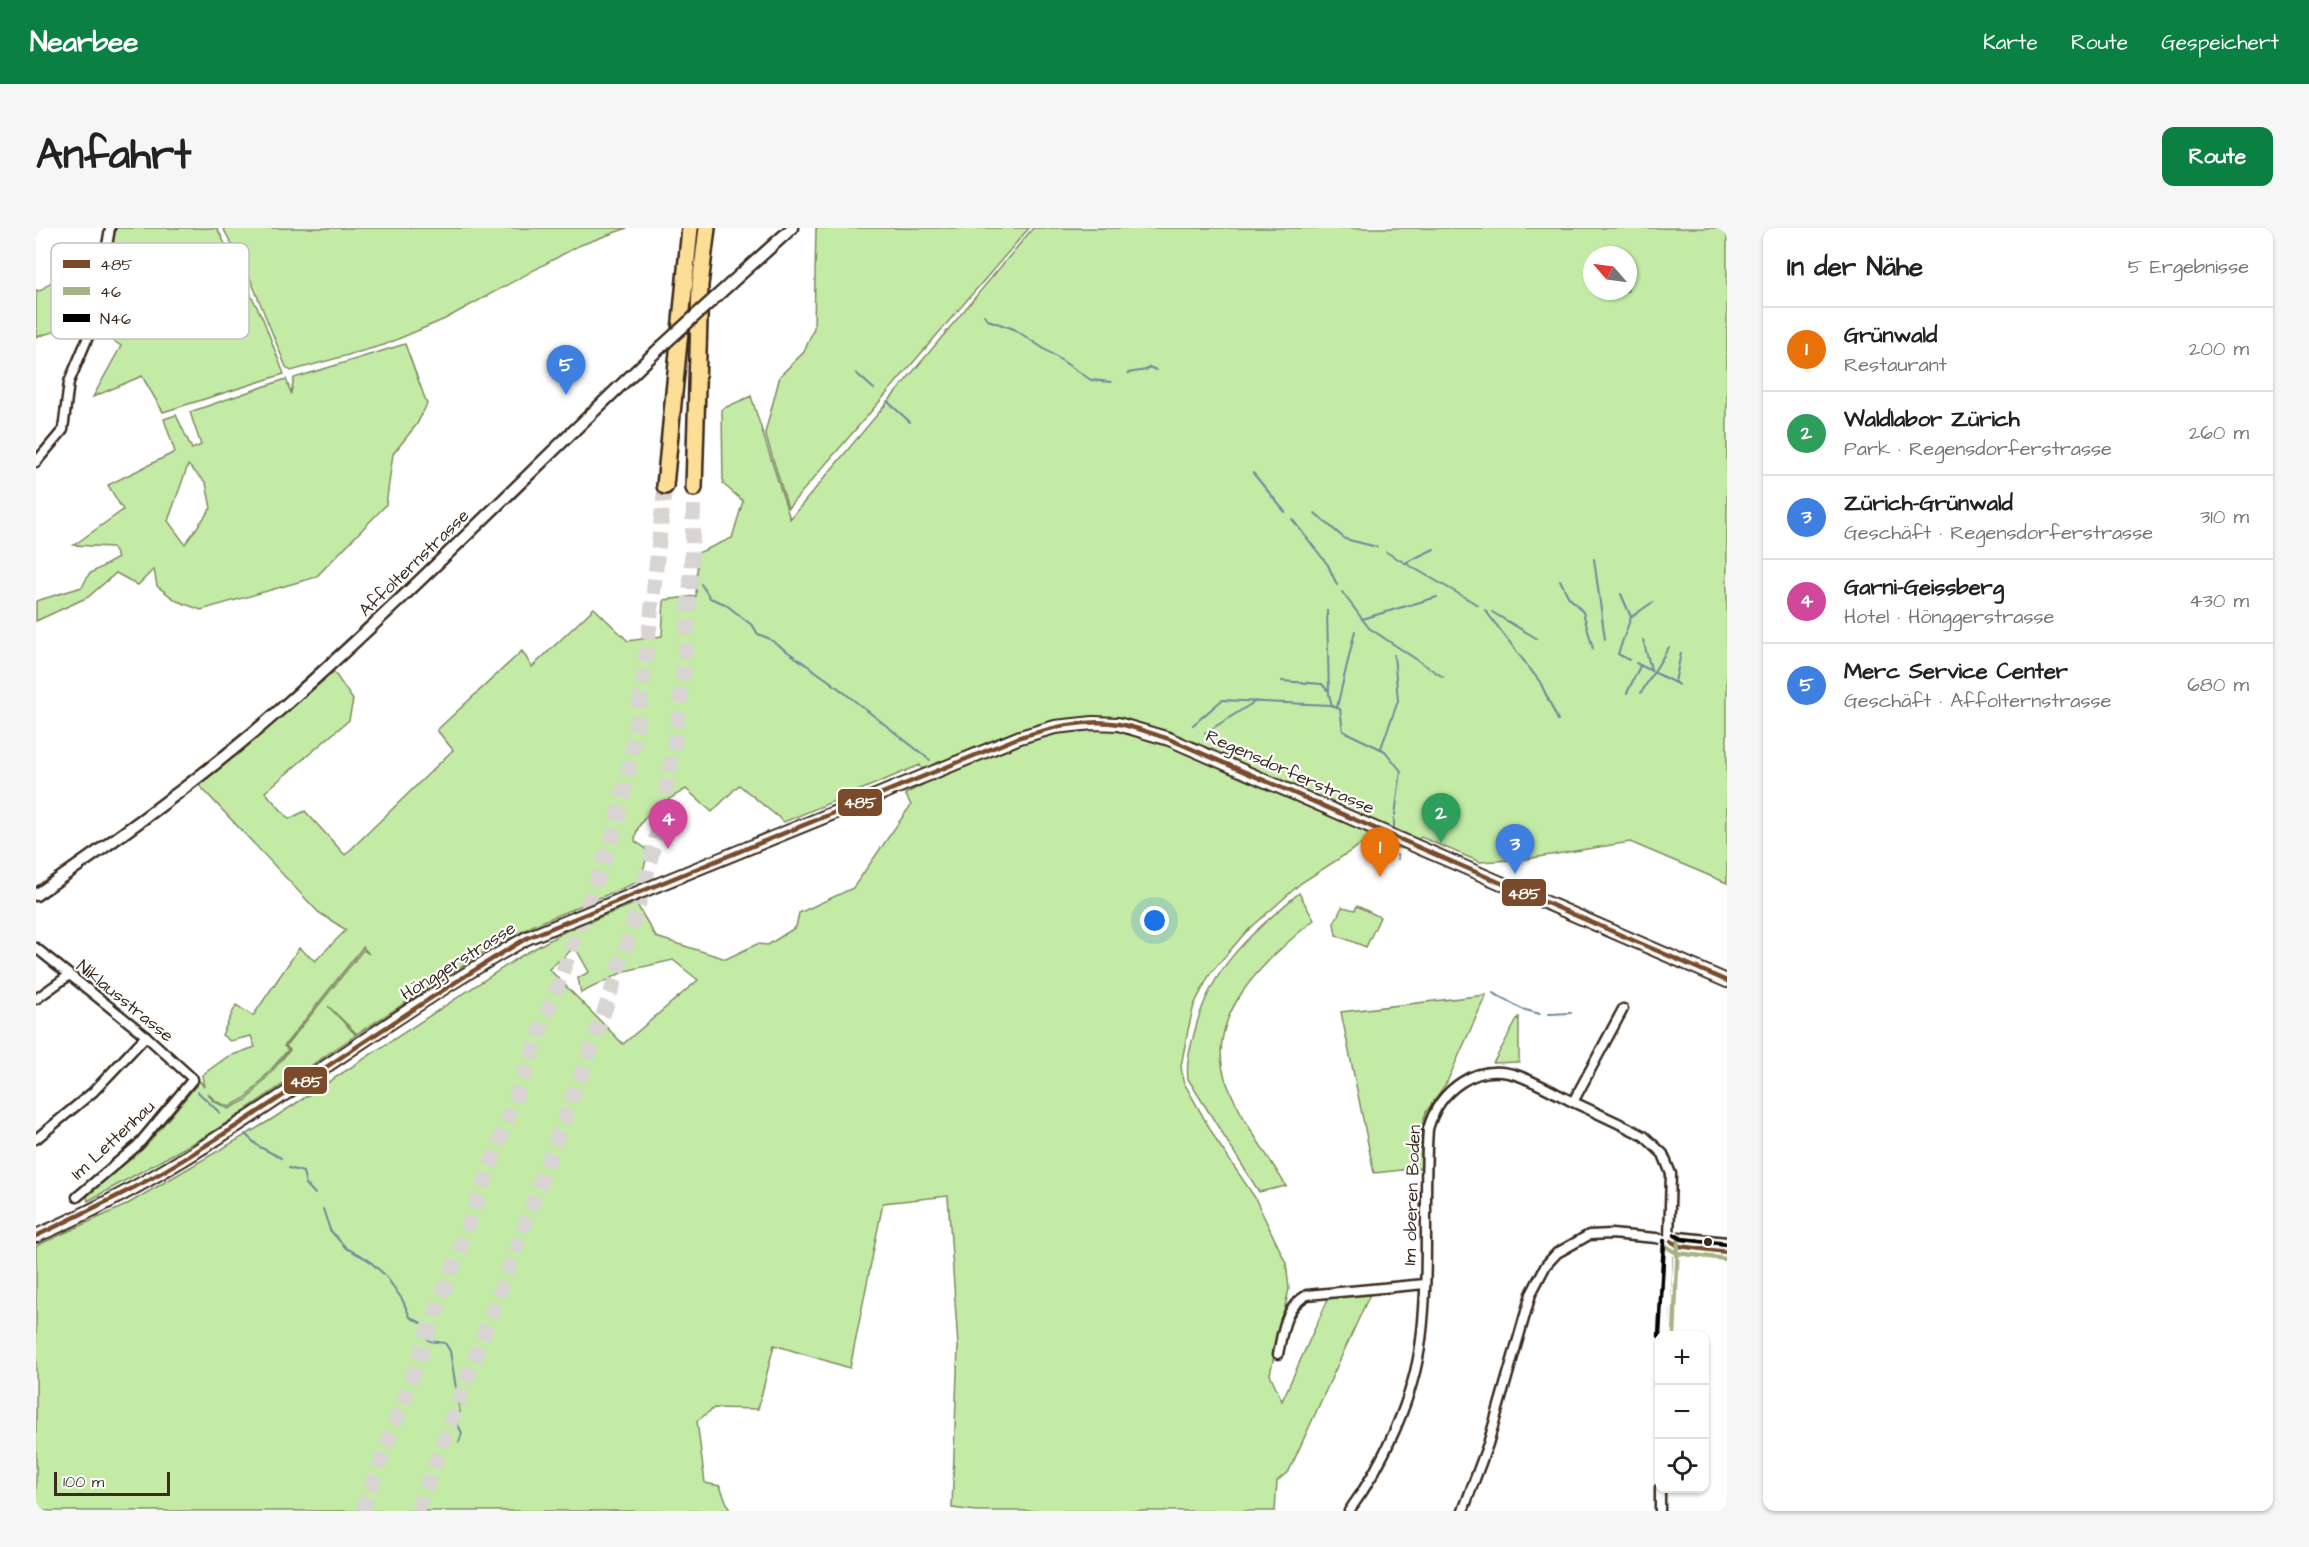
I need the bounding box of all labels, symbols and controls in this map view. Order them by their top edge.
text: Nearbee [30,23,138,62]
text: Karte [1983,28,2038,57]
text: Route [2071,28,2128,57]
text: Gespeichert [2161,28,2279,57]
text: Anfahrt [36,127,191,185]
button: Route [2162,127,2273,186]
legend [51,243,249,339]
north arrow [1583,246,1637,300]
text: In der Nähe [1787,249,1923,285]
text: 5 Ergebnisse [2128,253,2249,281]
text: 485 [100,254,133,276]
text: 46 [100,281,121,303]
text: N46 [100,308,131,330]
text: Grünwald [1844,320,1937,351]
text: 1 [1805,335,1808,363]
text: 200 m [2189,335,2249,363]
pin: 5 [546,346,586,395]
text: Restaurant [1844,351,1947,379]
text: Waldlabor Zürich [1844,404,2020,435]
text: 2 [1801,419,1812,447]
text: 260 m [2189,419,2249,447]
text: Park · Regensdorferstrasse [1844,435,2112,463]
text: Zürich-Grünwald [1844,488,2013,519]
street label: Affolternstrasse [353,503,475,622]
text: 3 [1801,503,1812,531]
text: 310 m [2200,503,2249,531]
text: Geschäft · Regensdorferstrasse [1844,519,2153,547]
text: Garni-Geissberg [1844,572,2004,603]
text: 4 [1800,587,1813,615]
text: 430 m [2189,587,2249,615]
text: Hotel · Hönggerstrasse [1844,603,2054,631]
text: Merc Service Center [1844,656,2068,687]
text: 5 [1799,671,1814,699]
text: 680 m [2187,671,2249,699]
text: Geschäft · Affolternstrasse [1844,687,2111,715]
street label: Regensdorferstrasse [1201,723,1379,822]
line badge: 485 [837,788,883,817]
text: 485 [844,792,877,814]
pin: 2 [1422,794,1460,843]
pin: 4 [648,800,688,849]
pin: 3 [1496,824,1534,874]
pin: 1 [1360,828,1400,877]
line badge: 485 [1501,878,1547,907]
text: 485 [1508,883,1541,905]
your location [1140,906,1169,935]
street label: Hönggerstrasse [396,915,521,1007]
street label: Niklausstrasse [71,954,179,1048]
line badge: 485 [283,1066,328,1095]
text: 485 [290,1071,323,1093]
street label: Im Lettenhau [65,1094,161,1186]
street label: Im oberen Boden [1397,1124,1427,1266]
unlabelled marker [1702,1236,1714,1248]
map controls [1655,1331,1709,1493]
button: + [1655,1331,1709,1385]
button: − [1655,1385,1709,1439]
button: locate [1655,1439,1709,1493]
scale bar [54,1469,170,1496]
text: 100 m [63,1471,104,1493]

